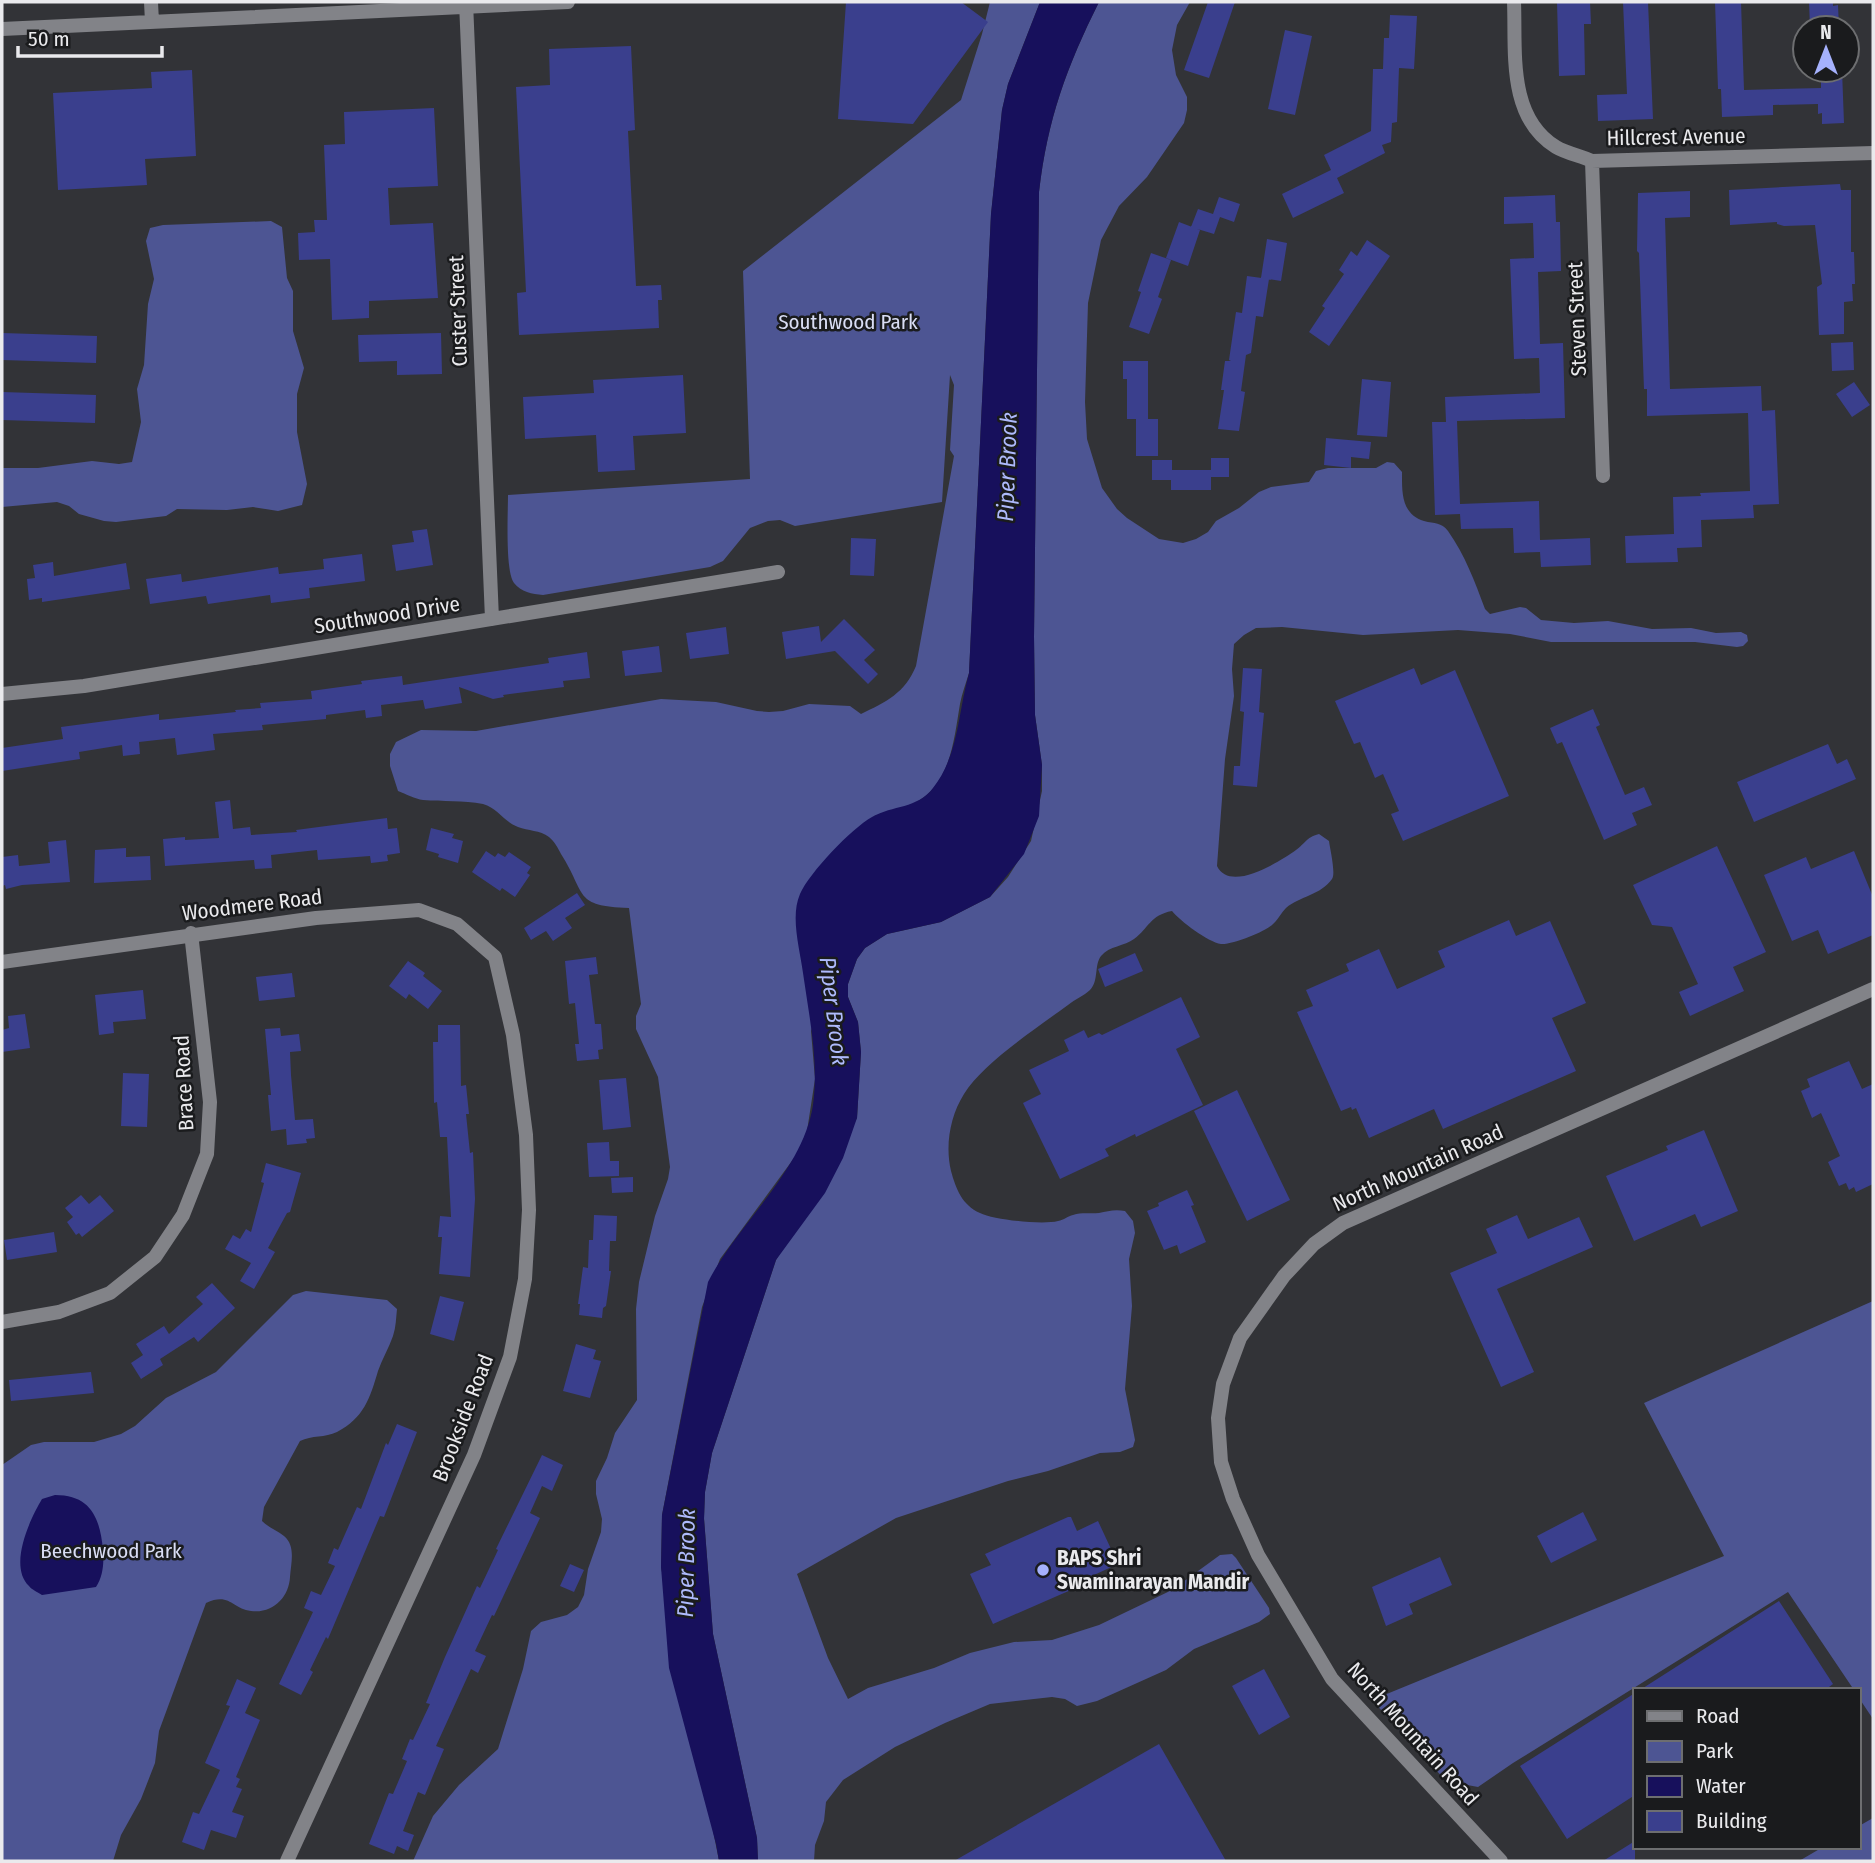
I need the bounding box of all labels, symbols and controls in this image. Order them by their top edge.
scale bar [18,14,161,58]
north arrow [1791,14,1861,84]
text: N [1820,21,1832,44]
text: 50 m [28,26,70,52]
street label: Hillcrest Avenue [1606,123,1746,151]
street label: Custer Street [443,255,473,367]
street label: Steven Street [1562,261,1592,377]
park label: Southwood Park [778,309,918,335]
water label: Piper Brook [991,412,1023,522]
street label: Southwood Drive [312,591,462,639]
street label: Woodmere Road [180,884,324,926]
water label: Piper Brook [813,955,855,1067]
street label: Brace Road [169,1034,199,1132]
street label: North Mountain Road [1329,1119,1507,1217]
street label: Brookside Road [427,1351,499,1485]
water label: Piper Brook [671,1508,701,1618]
park label: Beechwood Park [40,1538,182,1564]
place label: BAPS Shri Swaminarayan Mandir [1057,1545,1249,1595]
marker: BAPS Shri Swaminarayan Mandir [1035,1562,1051,1578]
street label: North Mountain Road [1342,1657,1484,1811]
legend [1633,1688,1861,1849]
text: Road [1696,1703,1740,1729]
text: Park [1696,1738,1734,1764]
text: Water [1696,1773,1746,1799]
text: Building [1696,1808,1767,1834]

